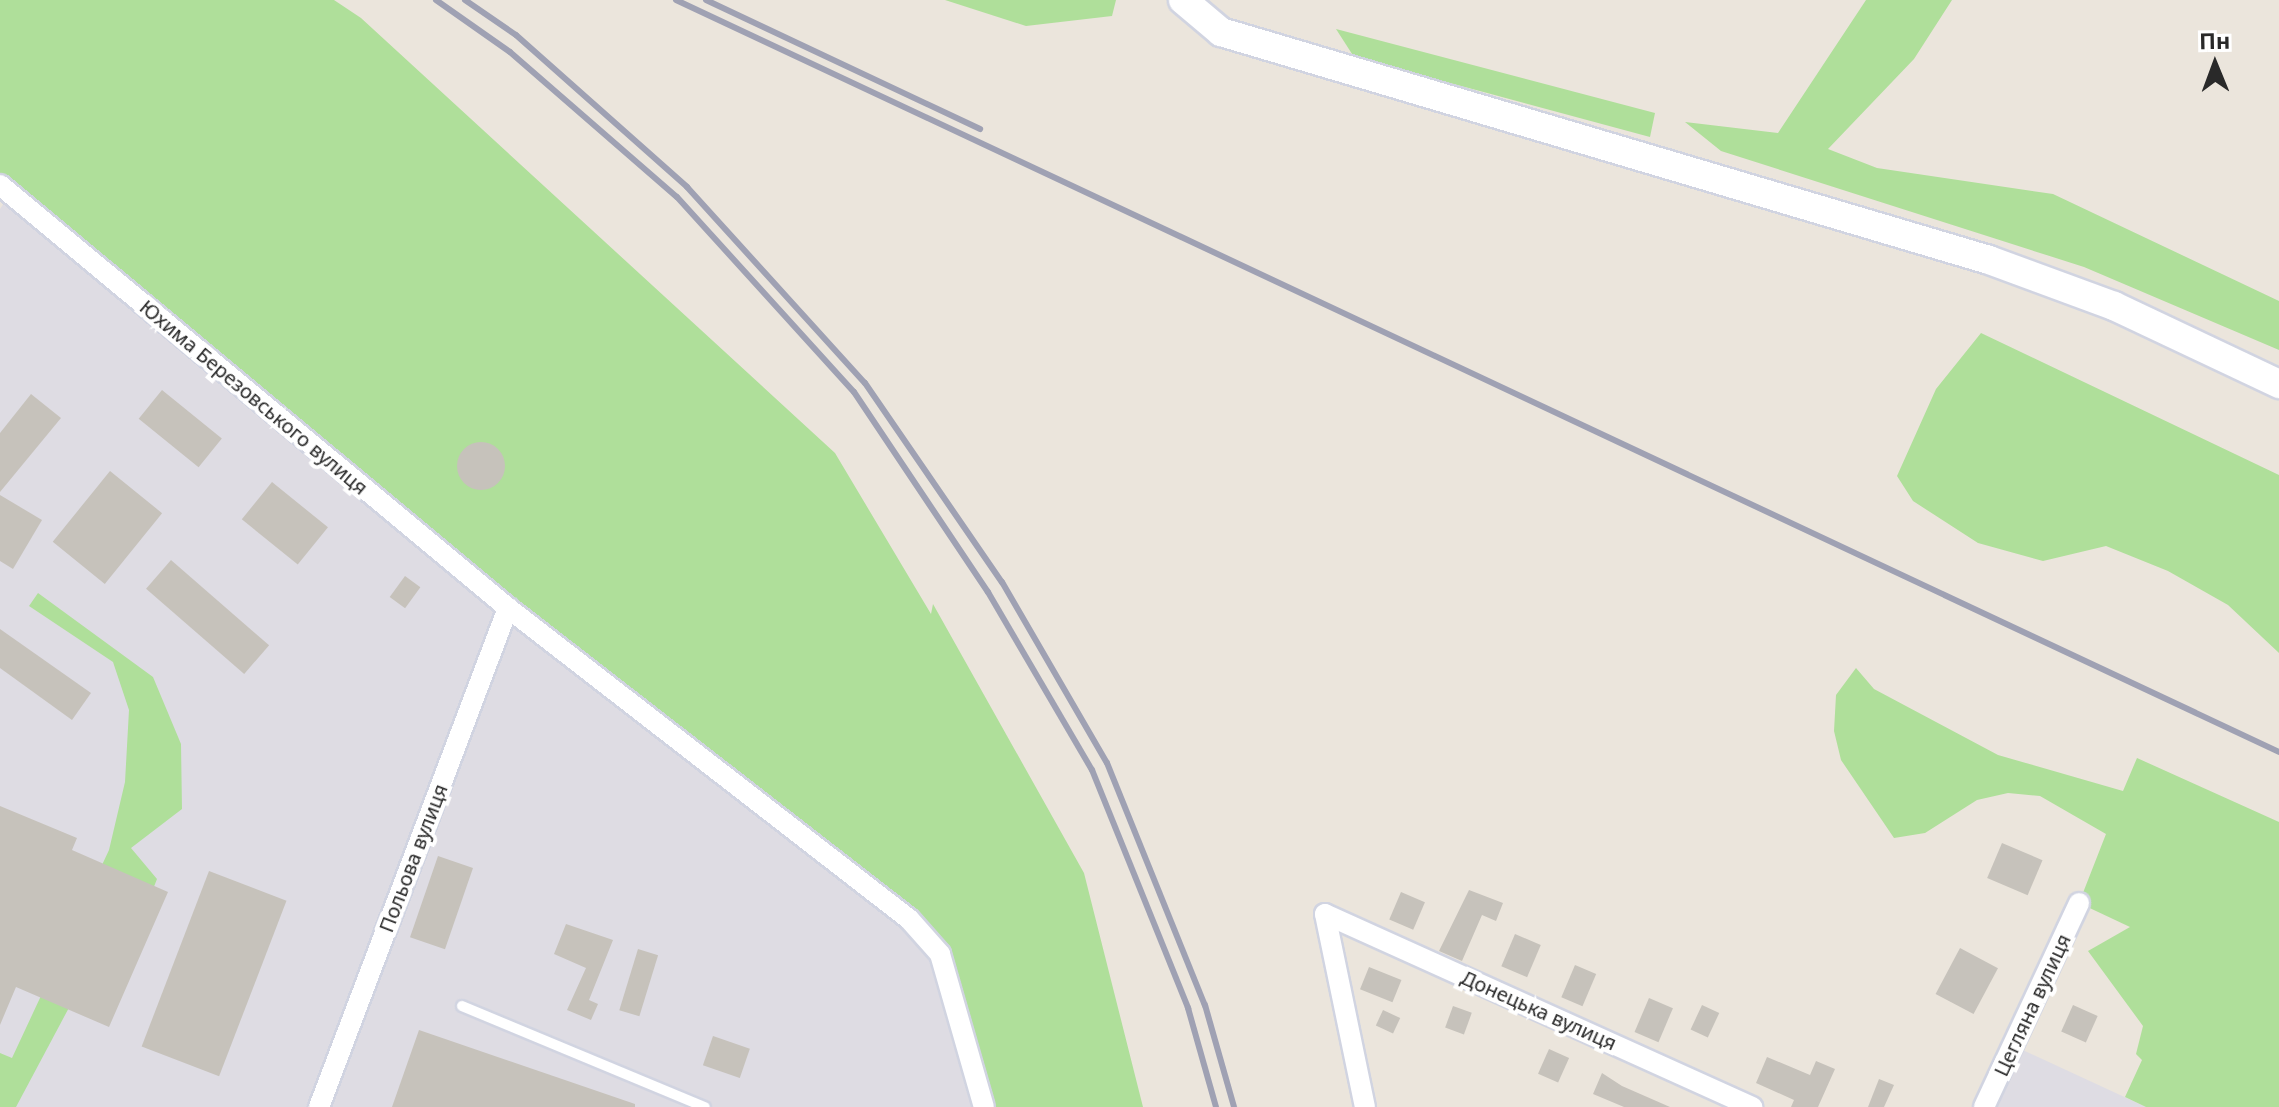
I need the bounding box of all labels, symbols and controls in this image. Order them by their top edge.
north arrow [2175,24,2255,104]
text: Пн [2199,25,2230,55]
street label: Юхима Березовського вулиця [135,295,373,499]
street label: Польова вулиця [374,780,452,936]
street label: Цегляна вулиця [1989,930,2075,1080]
street label: Донецька вулиця [1458,965,1620,1055]

